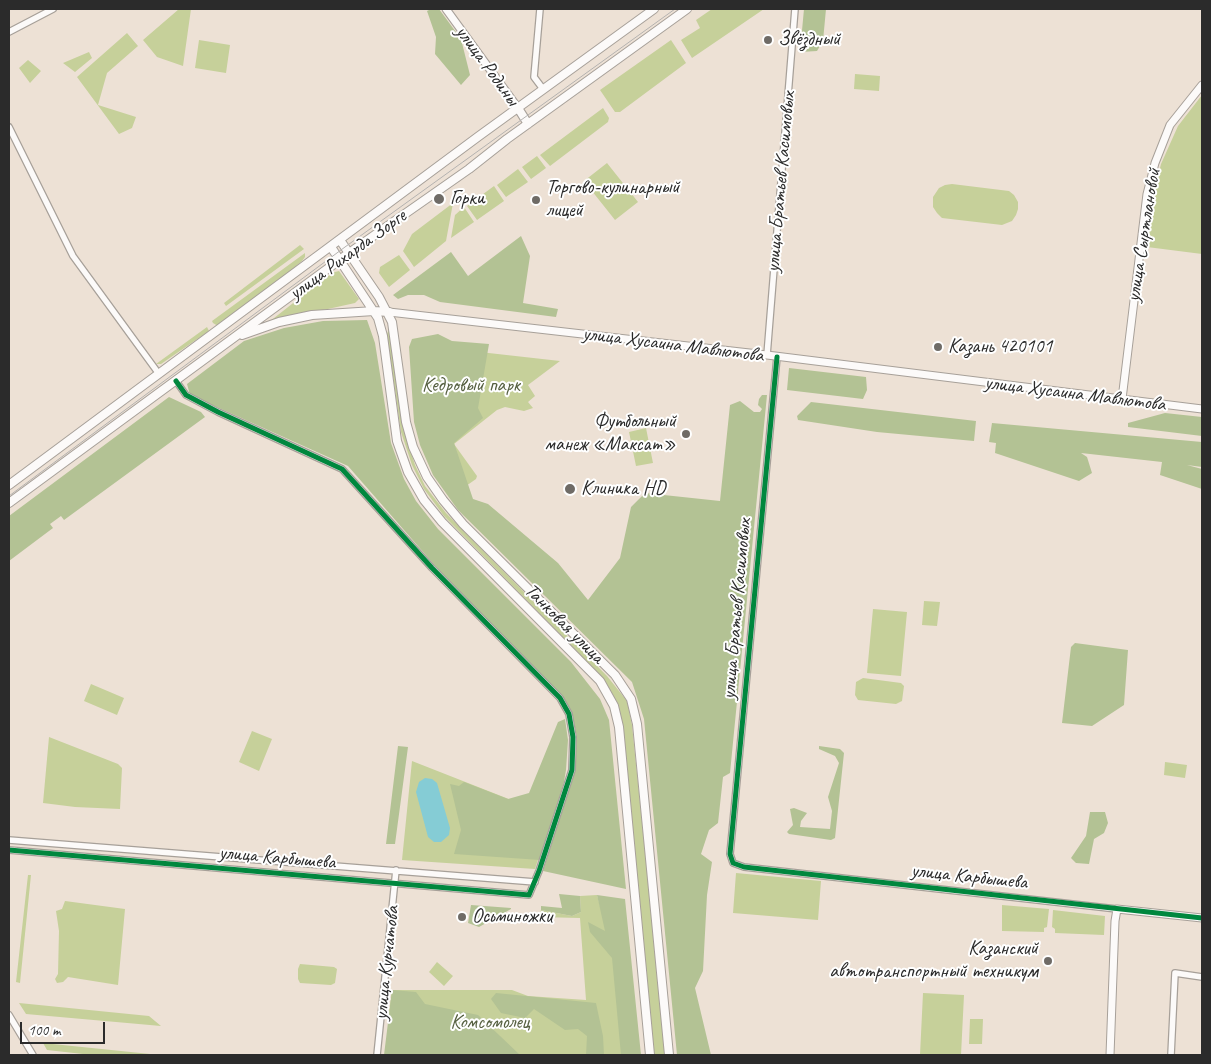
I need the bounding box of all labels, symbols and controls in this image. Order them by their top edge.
street label: улица Родины [450,21,524,111]
place label: Звёздный [778,28,840,52]
marker: Звёздный [762,34,774,46]
street label: улица Братьев Касимовых [761,91,801,273]
street label: улица Сыртлановой [1122,167,1166,303]
place label: Торгово-кулинарный лицей [546,176,680,223]
place label: Горки [450,187,485,211]
marker: Горки [432,192,446,206]
marker: Торгово-кулинарный лицей [530,194,542,206]
street label: улица Рихарда Зорге [285,204,411,306]
street label: улица Хусаина Мавлютова [581,322,765,368]
place label: Казань 420101 [948,335,1052,359]
marker: Казань 420101 [932,341,944,353]
street label: улица Хусаина Мавлютова [983,371,1167,417]
park label: Кедровый парк [422,374,520,398]
place label: Футбольный манеж «Максат» [545,410,676,457]
marker: Футбольный манеж «Максат» [680,428,692,440]
place label: Клиника HD [581,477,665,501]
marker: Клиника HD [563,482,577,496]
street label: улица Братьев Касимовых [717,518,757,700]
street label: Танковая улица [519,579,609,669]
street label: улица Карбышева [218,841,336,875]
street label: улица Карбышева [910,859,1028,895]
street label: улица Курчатова [369,905,405,1021]
place label: Осьминожки [472,905,552,929]
marker: Осьминожки [456,911,468,923]
place label: Казанский автотранспортный техникум [829,937,1038,984]
marker: Казанский автотранспортный техникум [1042,955,1054,967]
park label: Комсомолец [451,1011,529,1035]
scale bar [22,1012,108,1044]
text: 100 m [28,1021,60,1040]

